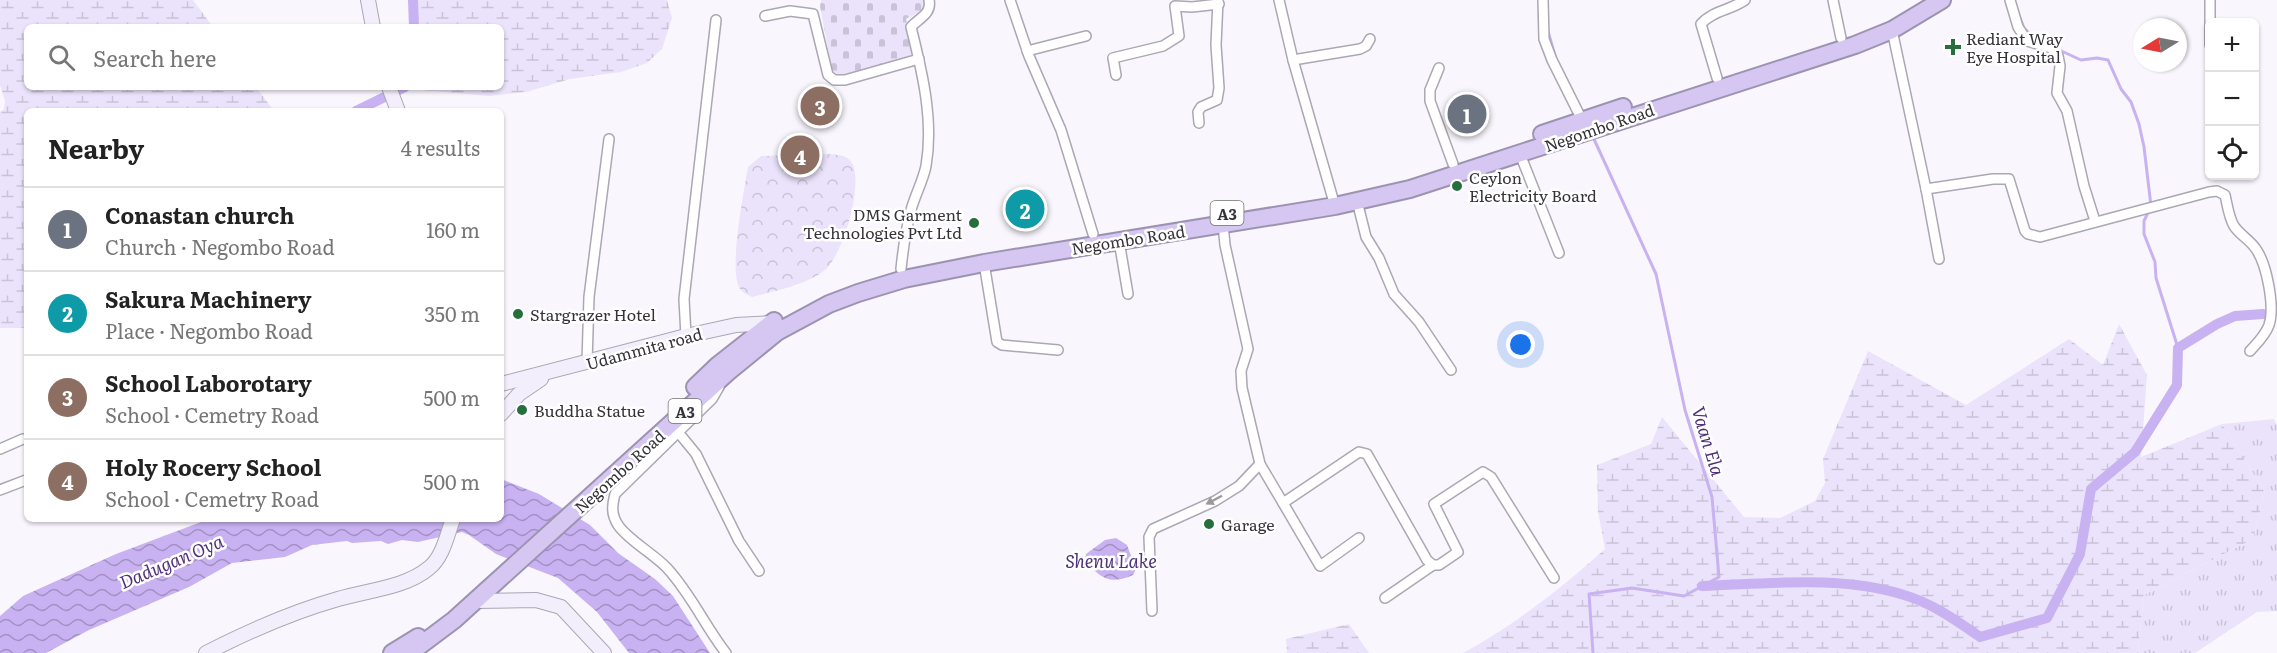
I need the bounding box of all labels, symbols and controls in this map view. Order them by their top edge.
north arrow [2133,18,2187,72]
map controls [2205,18,2259,180]
button: + [2205,18,2259,72]
search box [24,24,504,90]
place label: Rediant Way Eye Hospital [1966,26,2064,68]
marker: Rediant Way Eye Hospital [1944,38,1962,56]
icon: search [45,41,78,74]
text: Search here [93,41,216,74]
button: − [2205,72,2259,126]
pin: 3 [800,84,840,128]
pin: 1 [1448,92,1486,136]
street label: Negombo Road [1541,97,1657,157]
button: locate [2205,126,2259,180]
text: Nearby [48,128,144,167]
text: 4 results [401,132,480,162]
pin: 4 [780,132,820,178]
place label: Ceylon Electricity Board [1469,165,1597,207]
marker: Ceylon Electricity Board [1450,179,1464,193]
pin: 2 [1006,186,1044,232]
text: Conastan church [105,198,294,231]
road number: A3 [1210,201,1244,225]
place label: DMS Garment Technologies Pvt Ltd [803,202,963,244]
text: 1 [63,214,72,244]
text: 160 m [426,214,480,244]
marker: DMS Garment Technologies Pvt Ltd [967,216,981,230]
street label: Negombo Road [1069,218,1187,260]
text: Church · Negombo Road [105,231,335,261]
text: Sakura Machinery [105,282,311,315]
text: 2 [62,298,73,328]
text: 350 m [424,298,480,328]
place label: Stargrazer Hotel [530,302,656,326]
marker: Stargrazer Hotel [511,307,525,321]
text: Place · Negombo Road [105,315,313,345]
street label: Udammita road [583,321,705,375]
your location [1506,330,1535,359]
text: School Laborotary [105,366,312,399]
text: 3 [62,382,73,412]
text: 500 m [423,382,480,412]
place label: Buddha Statue [534,398,645,422]
text: School · Cemetry Road [105,399,319,429]
road number: A3 [668,399,702,423]
marker: Buddha Statue [515,403,529,417]
water label: Vaan Ela [1686,403,1733,480]
street label: Negombo Road [568,424,670,518]
text: Holy Rocery School [105,450,321,483]
text: 4 [61,466,74,496]
text: 500 m [423,466,480,496]
text: School · Cemetry Road [105,483,319,513]
one-way arrow [1206,496,1223,505]
place label: Garage [1221,512,1275,536]
marker: Garage [1202,517,1216,531]
water label: Dadugan Oya [115,527,228,595]
water label: Shenu Lake [1065,547,1157,574]

